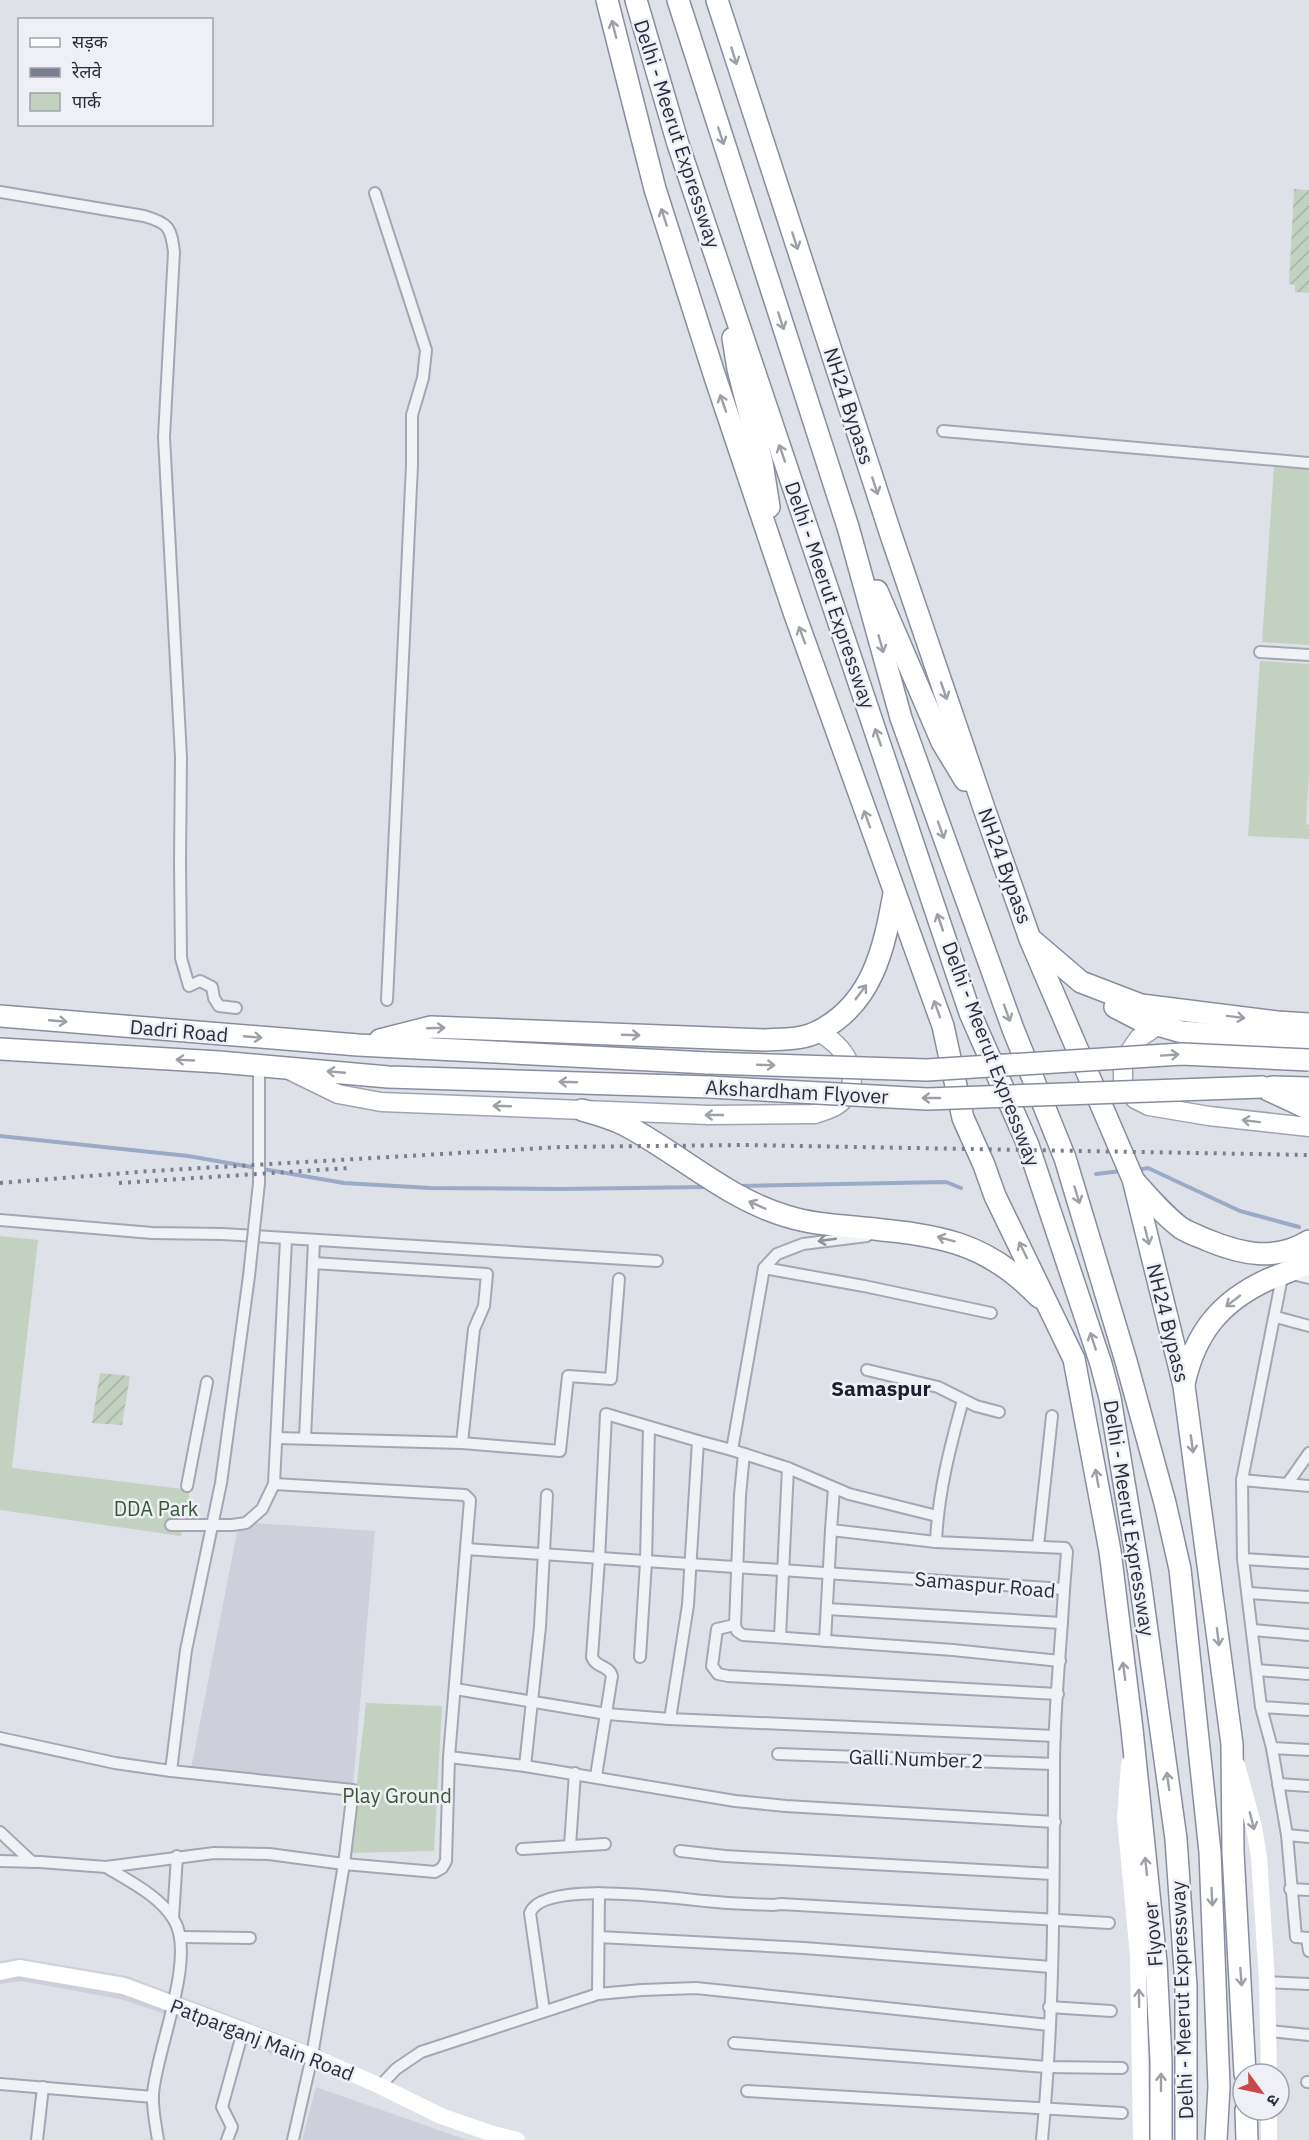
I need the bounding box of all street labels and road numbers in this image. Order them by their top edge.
street label: Delhi - Meerut Expressway [628,16,727,252]
street label: NH24 Bypass [818,344,881,468]
street label: Delhi - Meerut Expressway [779,478,882,712]
street label: NH24 Bypass [972,804,1039,928]
street label: Delhi - Meerut Expressway [936,938,1047,1170]
street label: Dadri Road [129,1013,229,1048]
street label: Akshardham Flyover [705,1073,889,1110]
street label: NH24 Bypass [1141,1261,1196,1385]
street label: Delhi - Meerut Expressway [1097,1398,1162,1638]
street label: Samaspur Road [914,1565,1057,1604]
street label: Galli Number 2 [848,1743,984,1774]
street label: Delhi - Meerut Expressway [1164,1880,1199,2120]
street label: Flyover [1136,1900,1169,1968]
street label: Patparganj Main Road [166,1992,358,2087]

